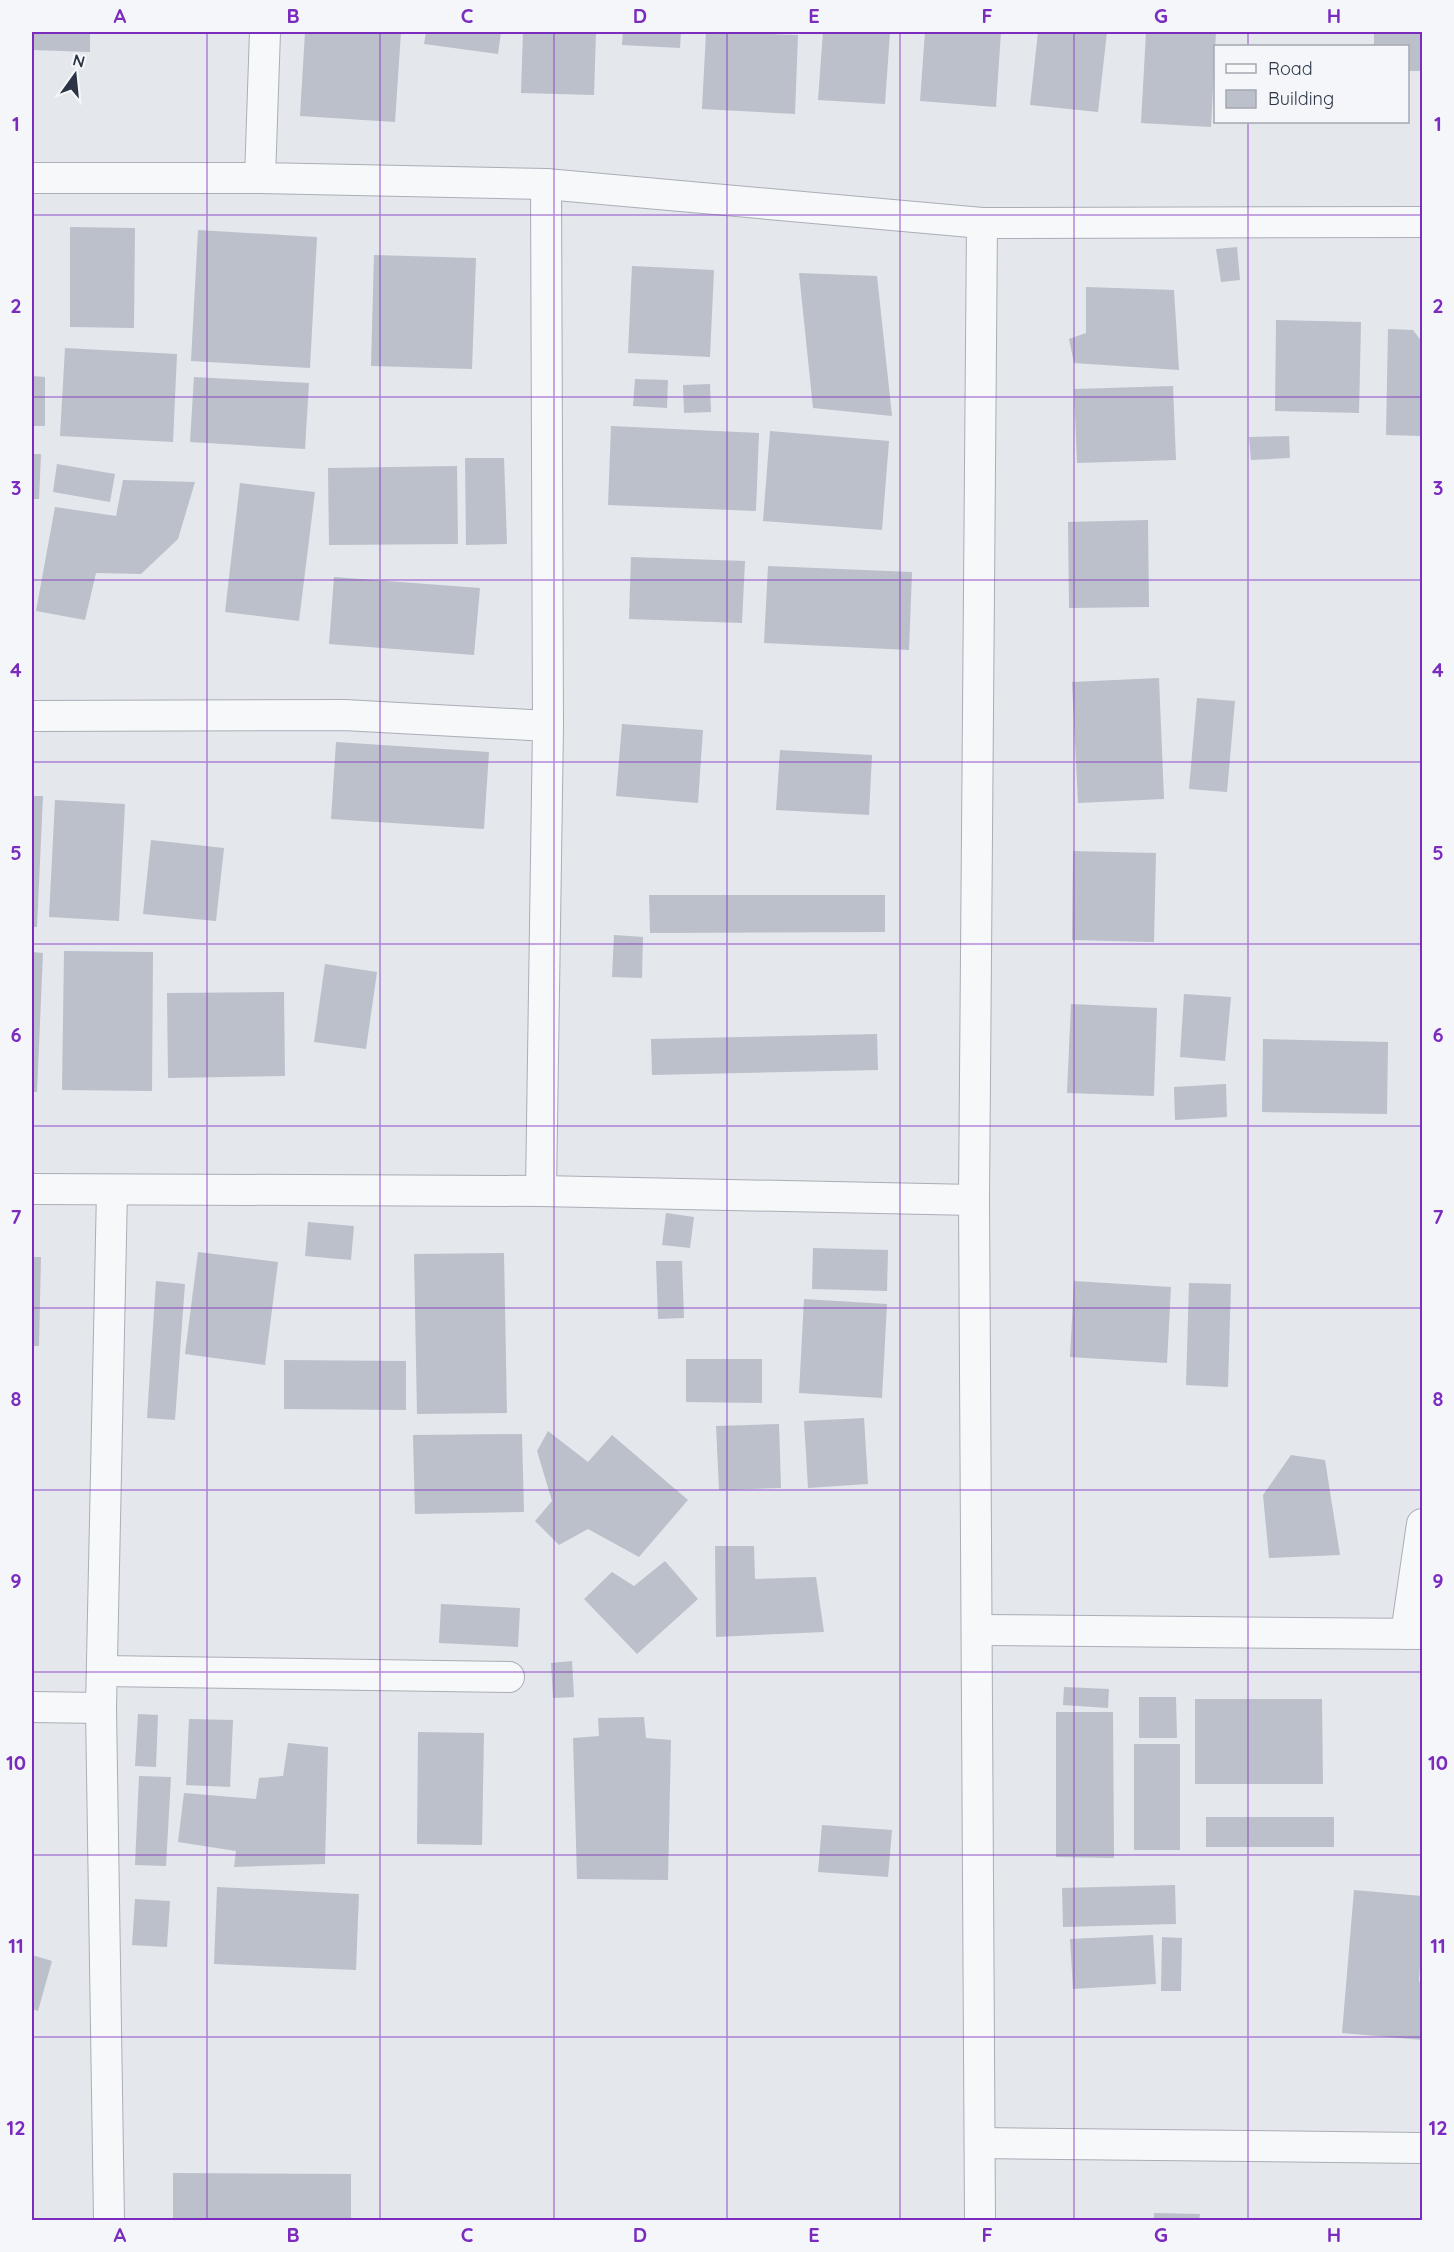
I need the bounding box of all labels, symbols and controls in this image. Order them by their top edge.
text: A [114,3,127,28]
text: B [286,3,300,28]
text: C [461,3,474,28]
text: D [633,3,647,28]
text: E [808,3,820,28]
text: F [981,3,993,28]
text: G [1154,3,1168,28]
text: H [1327,3,1341,28]
north arrow [45,45,105,105]
legend [1214,45,1409,123]
text: N [71,49,87,72]
text: Road [1268,57,1313,80]
text: Building [1268,87,1334,110]
text: 1 [12,111,20,136]
text: 1 [1434,111,1442,136]
text: 2 [10,293,22,318]
text: 2 [1432,293,1444,318]
text: 3 [11,475,21,500]
text: 3 [1433,475,1443,500]
text: 4 [10,657,22,682]
text: 4 [1432,657,1444,682]
text: 5 [10,840,22,865]
text: 5 [1432,840,1444,865]
text: 6 [10,1022,22,1047]
text: 6 [1432,1022,1444,1047]
text: 7 [11,1204,22,1229]
text: 7 [1433,1204,1444,1229]
text: 8 [11,1386,22,1411]
text: 8 [1433,1386,1444,1411]
text: 9 [10,1568,22,1593]
text: 9 [1432,1568,1444,1593]
text: 10 [6,1750,26,1775]
text: 10 [1428,1750,1448,1775]
text: 11 [8,1933,24,1958]
text: 11 [1430,1933,1446,1958]
text: 12 [6,2115,26,2140]
text: 12 [1428,2115,1448,2140]
text: A [114,2222,127,2247]
text: B [286,2222,300,2247]
text: C [461,2222,474,2247]
text: D [633,2222,647,2247]
text: E [808,2222,820,2247]
text: F [981,2222,993,2247]
text: G [1154,2222,1168,2247]
text: H [1327,2222,1341,2247]

